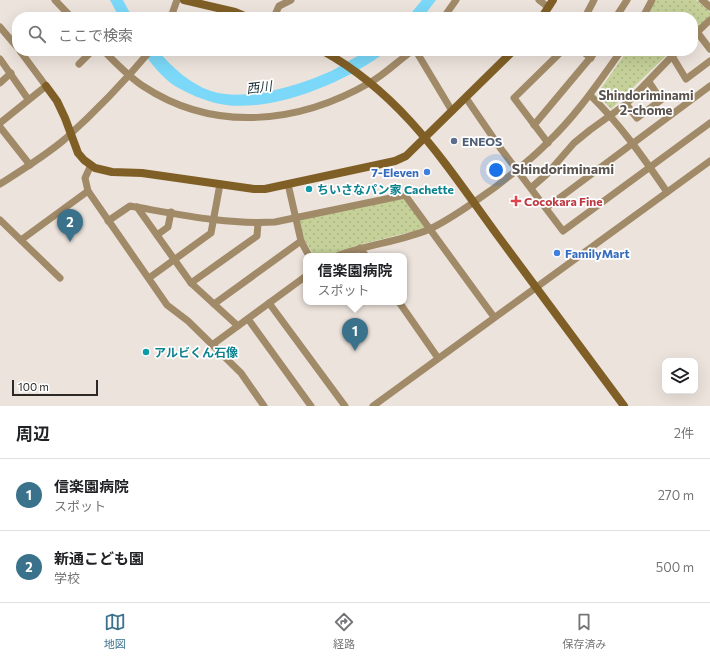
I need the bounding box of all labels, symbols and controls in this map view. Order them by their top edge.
search box [12,12,698,56]
icon: search [26,23,48,45]
text: ここで検索 [58,26,133,44]
water label: 西川 [245,77,275,97]
district label: Shindoriminami 2-chome [598,87,694,118]
place label: ENEOS [462,134,502,148]
marker: ENEOS [449,136,459,146]
your location [486,160,506,180]
district label: Shindoriminami [512,160,614,177]
place label: 7-Eleven [371,165,419,179]
marker: 7-Eleven [422,167,432,177]
place label: ちいさなパン家 Cachette [317,182,454,196]
marker: ちいさなパン家 Cachette [304,184,314,194]
place label: Cocokara Fine [524,194,603,208]
marker: Cocokara Fine [511,196,521,206]
pin: 2 [57,209,83,242]
place label: FamilyMart [565,246,629,260]
marker: FamilyMart [552,248,562,258]
popup [303,253,407,305]
text: 信楽園病院 [317,261,393,279]
text: スポット [317,282,370,298]
pin: 1 [342,318,368,351]
place label: アルビくん石像 [154,345,238,359]
marker: アルビくん石像 [141,347,151,357]
map controls [662,358,698,394]
button: layers [662,358,698,394]
scale bar [12,378,98,397]
text: 100 m [18,380,49,393]
text: 周辺 [16,423,50,444]
text: 2件 [674,425,694,441]
text: 信楽園病院 [54,477,129,495]
text: 1 [26,487,32,503]
text: 270 m [658,487,694,503]
text: スポット [54,498,106,514]
text: 新通こども園 [54,549,144,567]
text: 2 [25,559,33,575]
text: 500 m [656,559,694,575]
text: 学校 [54,570,80,586]
tab: 地図 [104,611,126,651]
tab: 経路 [333,611,355,651]
tab: 保存済み [562,611,606,651]

